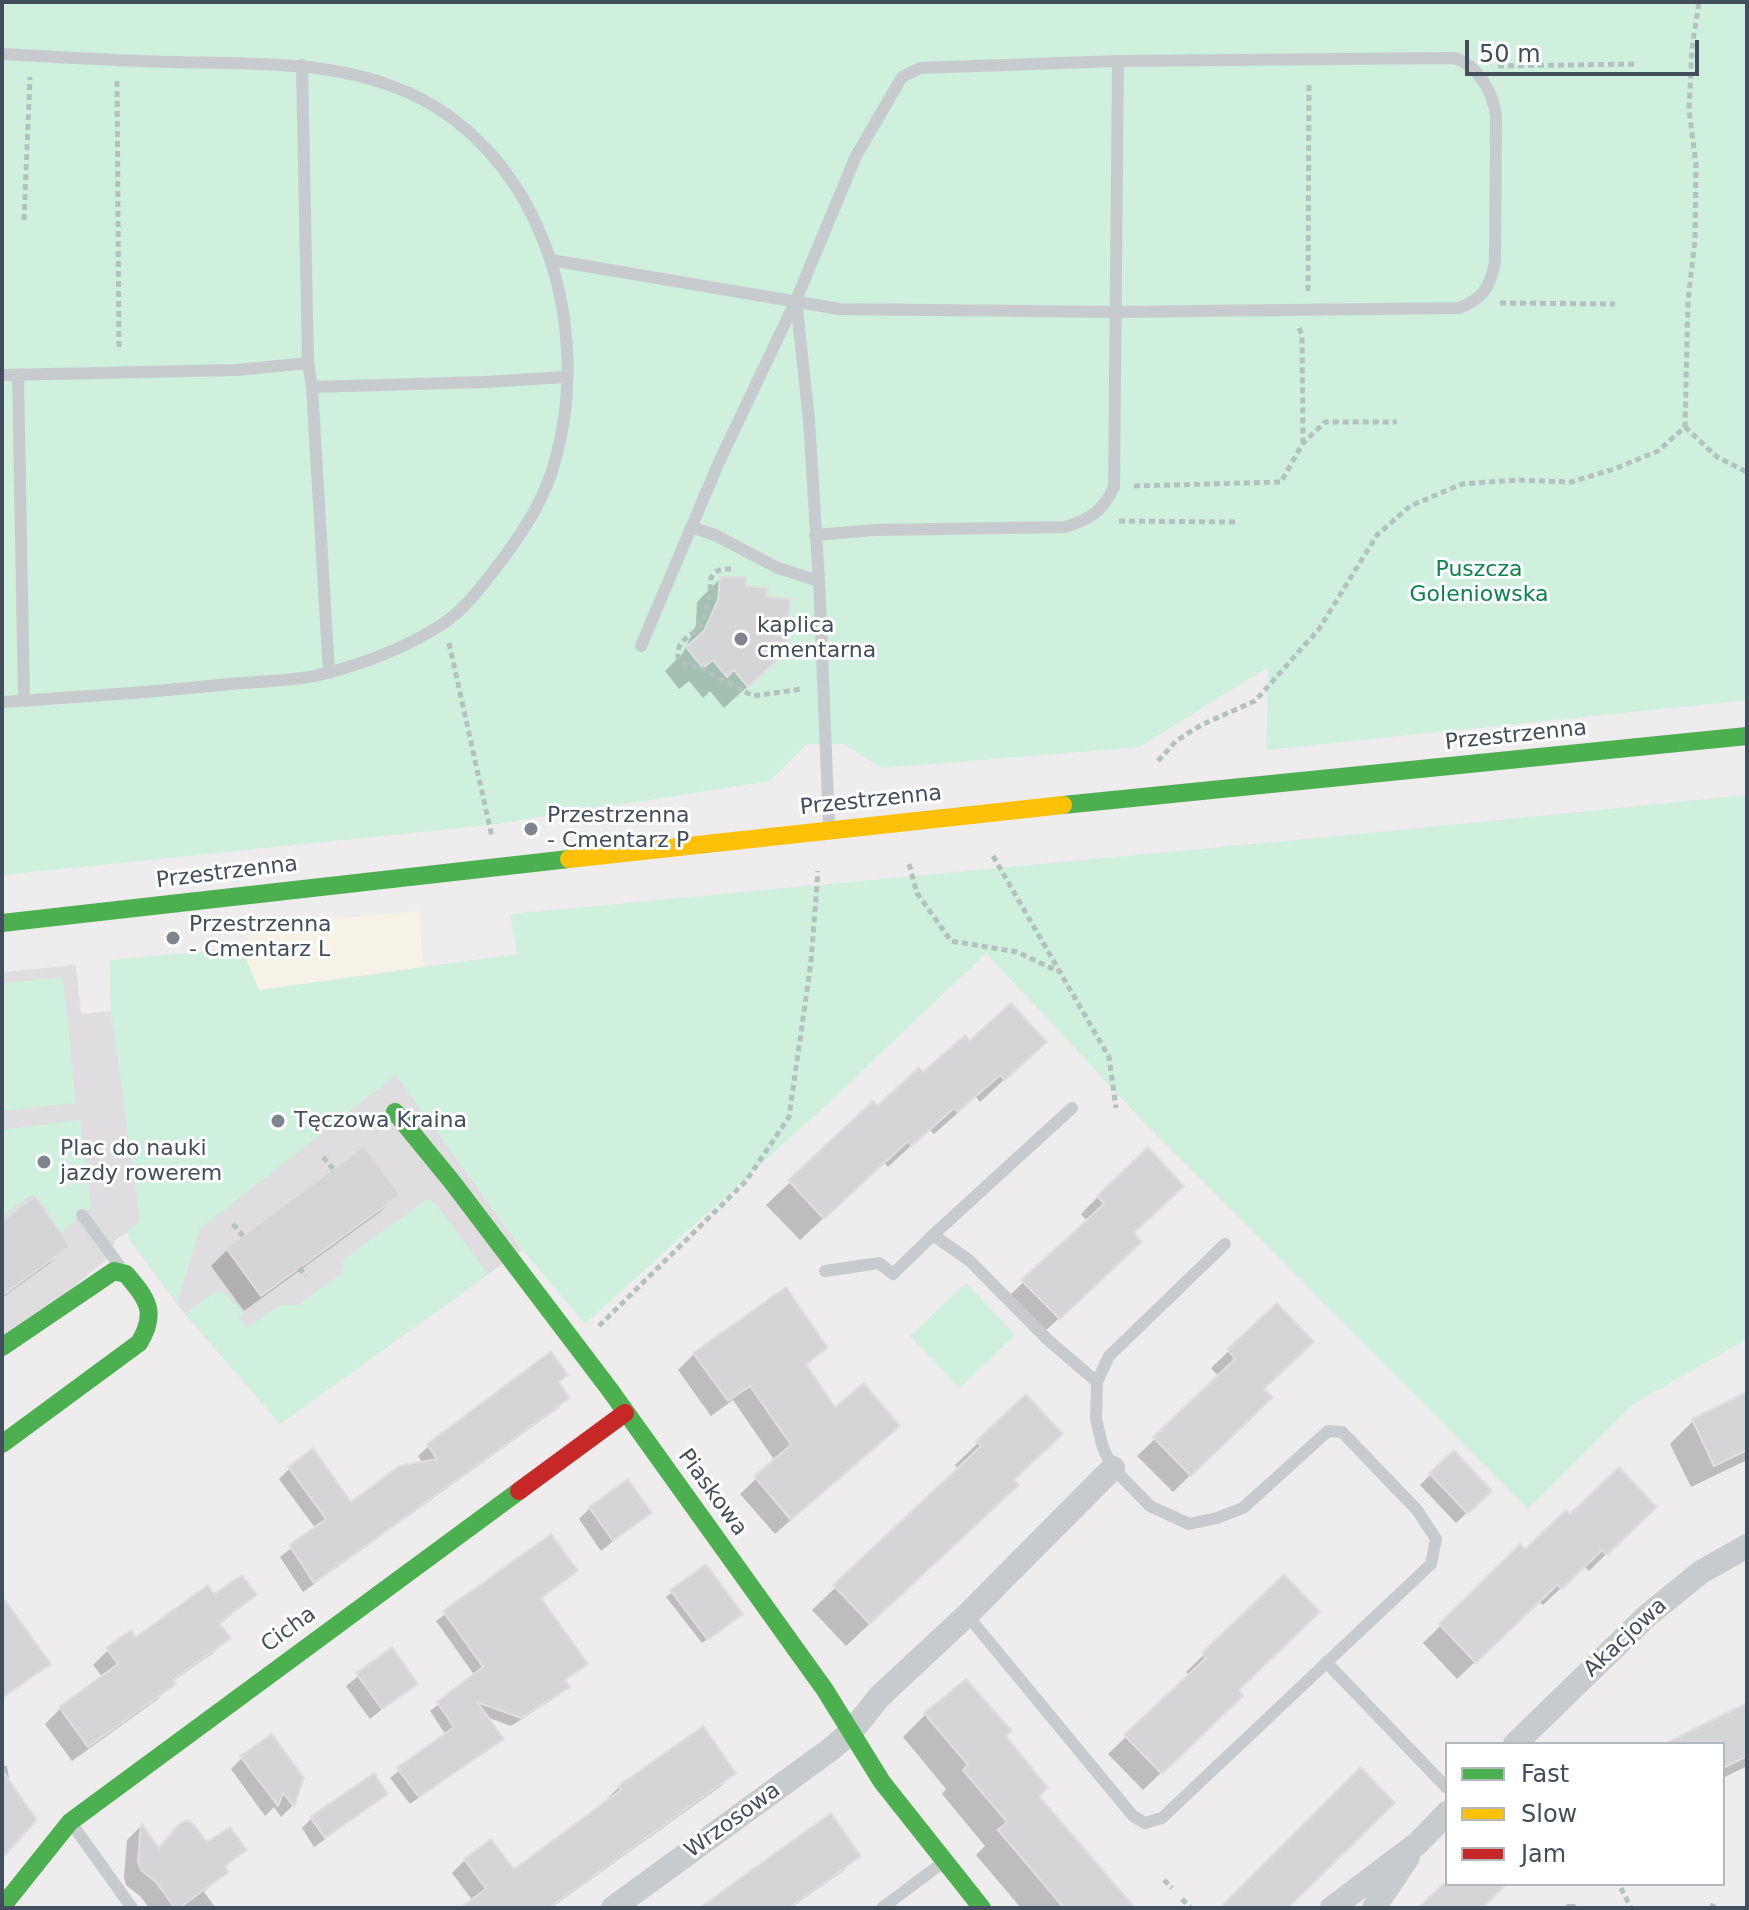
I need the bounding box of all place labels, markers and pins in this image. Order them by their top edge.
place label: kaplica cmentarna [757,613,876,664]
marker: kaplica cmentarna [732,630,750,648]
place label: Przestrzenna - Cmentarz P [547,803,690,854]
marker: Przestrzenna - Cmentarz P [522,820,540,838]
place label: Przestrzenna - Cmentarz L [189,912,332,964]
marker: Przestrzenna - Cmentarz L [164,929,182,947]
place label: Tęczowa Kraina [294,1108,467,1134]
marker: Tęczowa Kraina [269,1112,287,1130]
place label: Plac do nauki jazdy rowerem [60,1136,222,1188]
marker: Plac do nauki jazdy rowerem [35,1153,53,1171]

